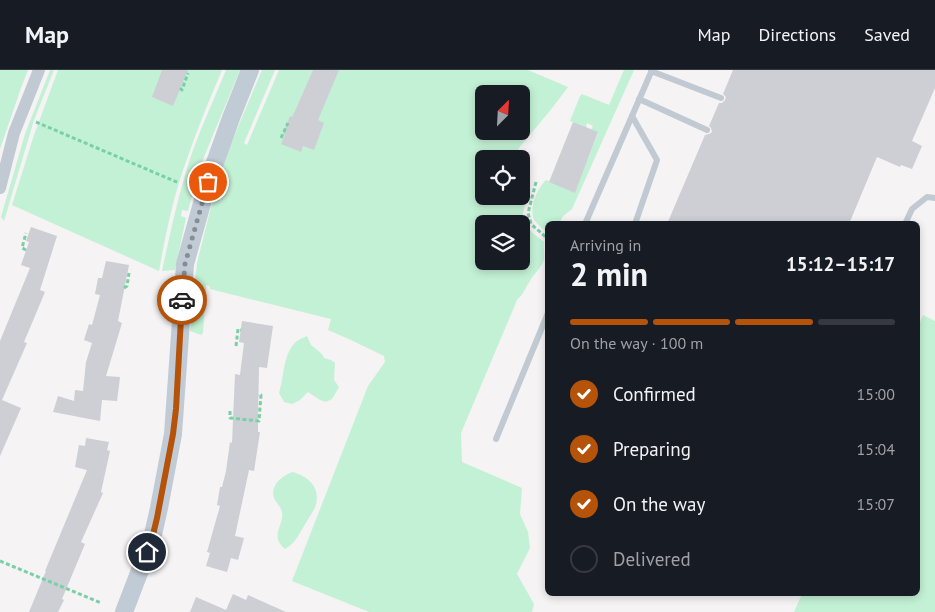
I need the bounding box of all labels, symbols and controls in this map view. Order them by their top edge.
text: Map [25,19,69,50]
text: Map [698,23,730,46]
text: Directions [758,23,836,46]
text: Saved [864,23,910,46]
north arrow [475,85,530,140]
map controls [475,85,530,270]
button: locate [475,150,530,205]
pin [187,161,229,203]
icon: bag [194,168,222,196]
button: layers [475,215,530,270]
text: Arriving in [570,235,641,255]
text: 15:12–15:17 [786,252,895,276]
text: 2 min [570,253,648,295]
courier [157,275,207,325]
icon: car [168,286,196,314]
text: On the way · 100 m [570,333,703,353]
icon: check [570,380,598,408]
text: Confirmed [613,382,696,406]
text: 15:00 [857,384,895,404]
icon: check [570,435,598,463]
text: Preparing [613,437,691,461]
text: 15:04 [857,439,895,459]
icon: check [570,490,598,518]
text: On the way [613,492,705,516]
text: 15:07 [857,494,895,514]
pin [126,531,168,573]
icon: home [133,538,161,566]
text: Delivered [613,547,691,571]

